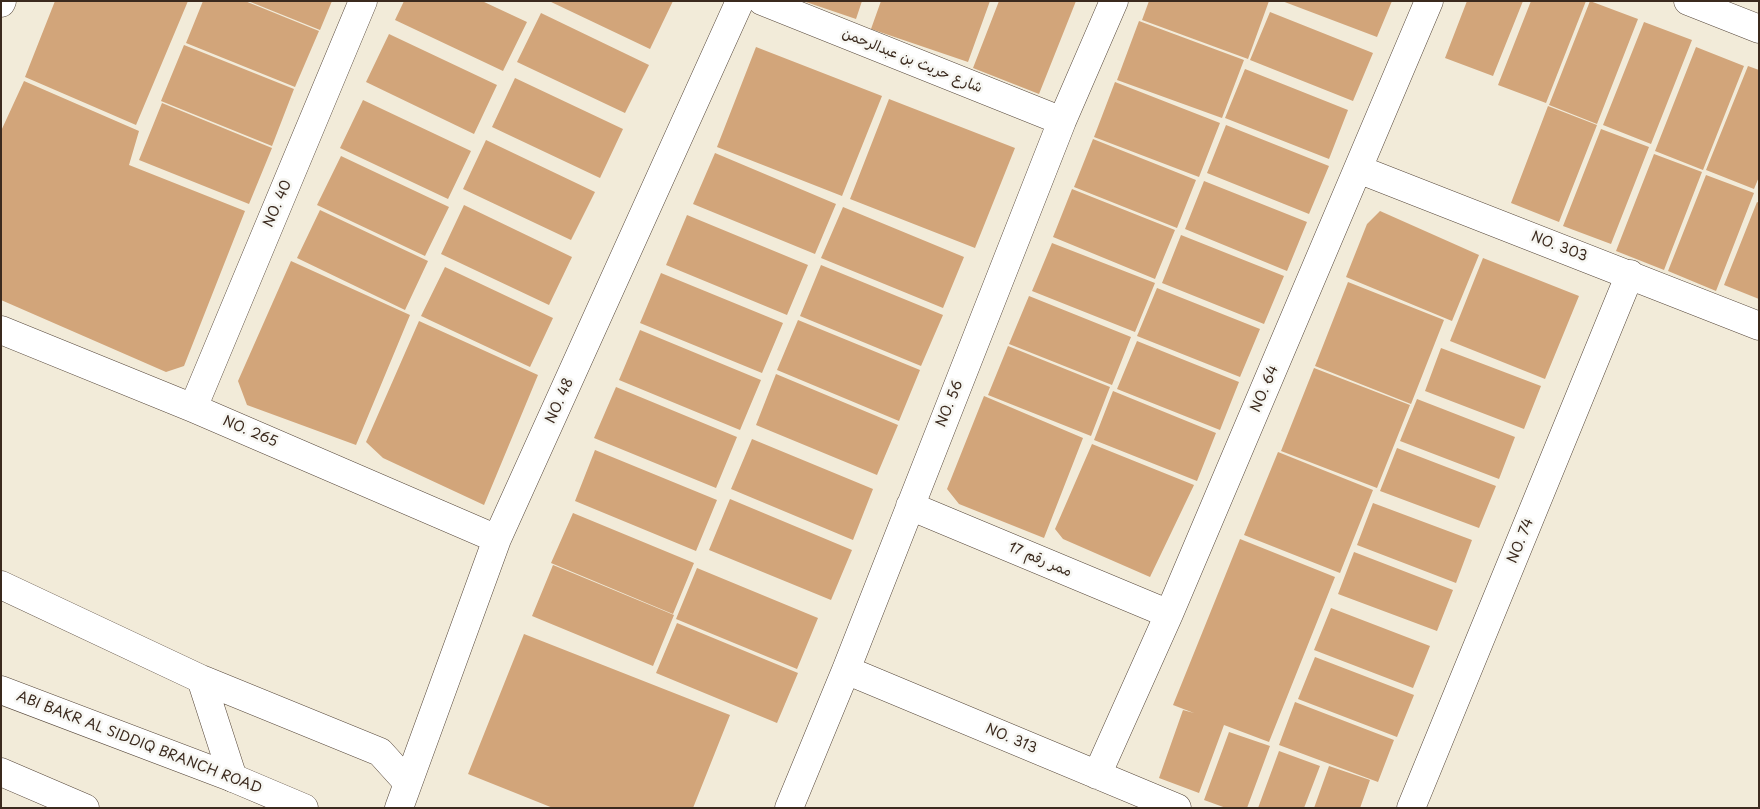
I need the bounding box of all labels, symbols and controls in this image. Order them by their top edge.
street label: شارع حريث بن عبدالرحمن [839,25,985,97]
street label: NO. 40 [261,178,295,230]
street label: NO. 303 [1528,229,1590,265]
street label: NO. 64 [1248,363,1282,415]
street label: NO. 48 [543,376,577,426]
street label: NO. 56 [933,378,967,430]
street label: NO. 265 [220,413,280,451]
street label: NO. 74 [1504,516,1538,566]
street label: ممر رقم 17 [1006,539,1074,581]
street label: ABI BAKR AL SIDDIQ BRANCH ROAD [14,688,264,798]
street label: NO. 313 [983,721,1039,757]

